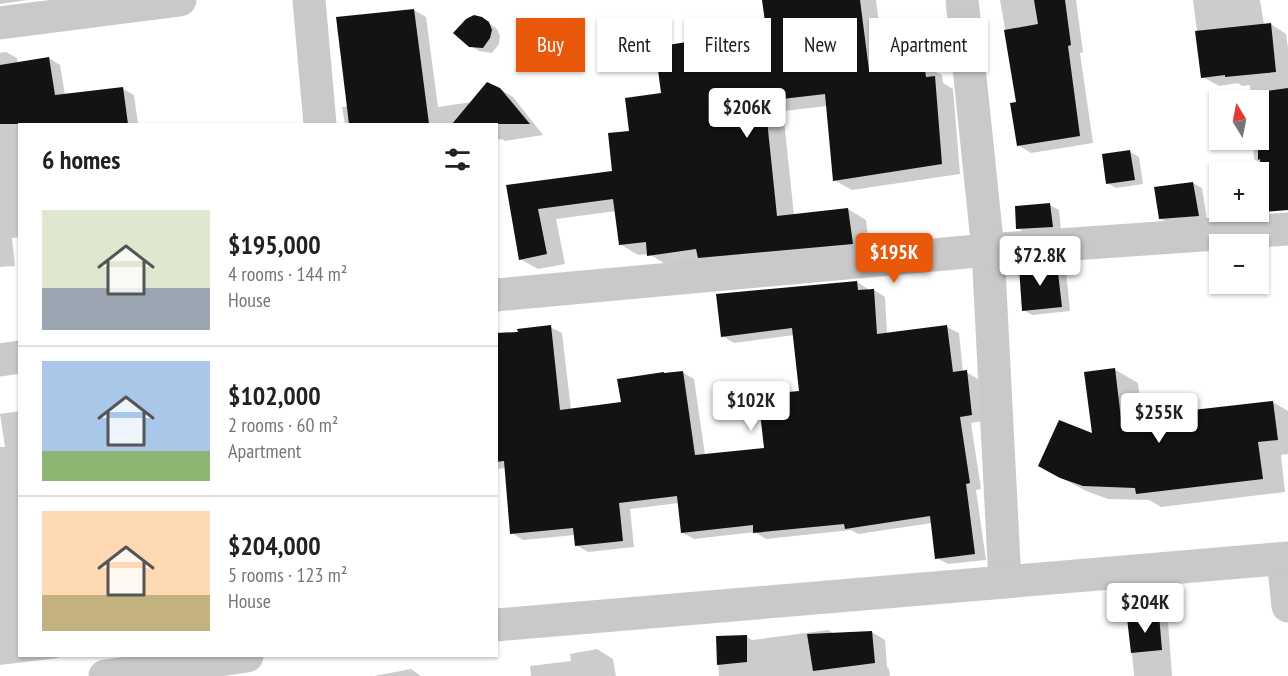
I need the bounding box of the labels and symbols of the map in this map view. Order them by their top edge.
pin: $206K [705,88,789,139]
north arrow [1209,90,1269,150]
pin: $195K [852,233,936,284]
pin: $72.8K [991,236,1089,287]
pin: $102K [709,381,793,432]
pin: $255K [1117,393,1201,444]
pin: $204K [1103,583,1187,634]

